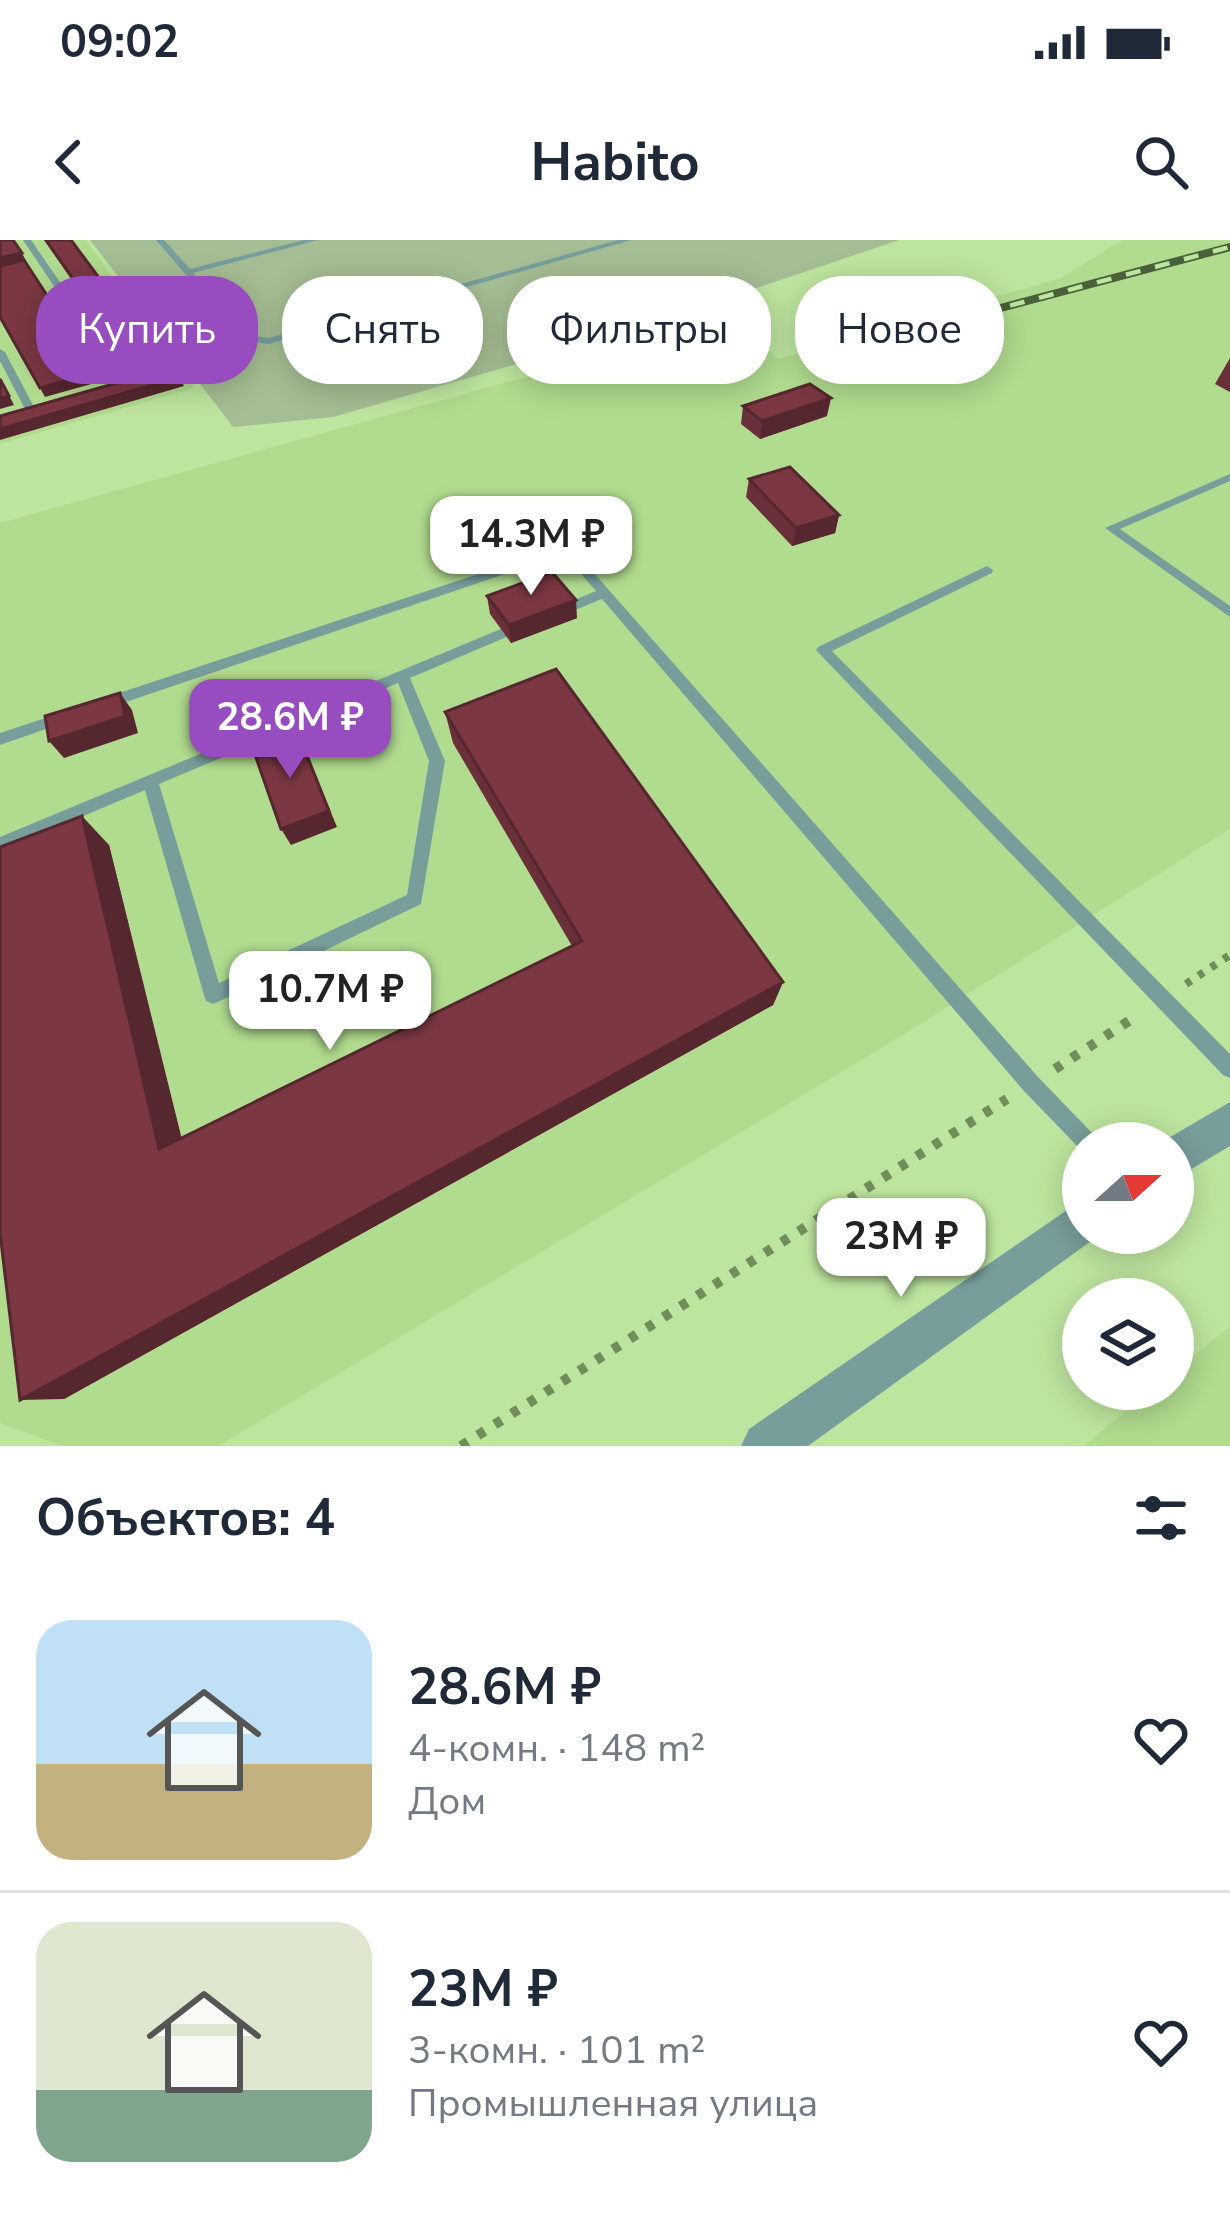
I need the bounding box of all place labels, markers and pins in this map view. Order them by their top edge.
pin: 14.3M ₽ [420,496,642,598]
pin: 28.6M ₽ [179,679,401,781]
pin: 10.7M ₽ [219,951,441,1053]
pin: 23M ₽ [817,1198,985,1300]

